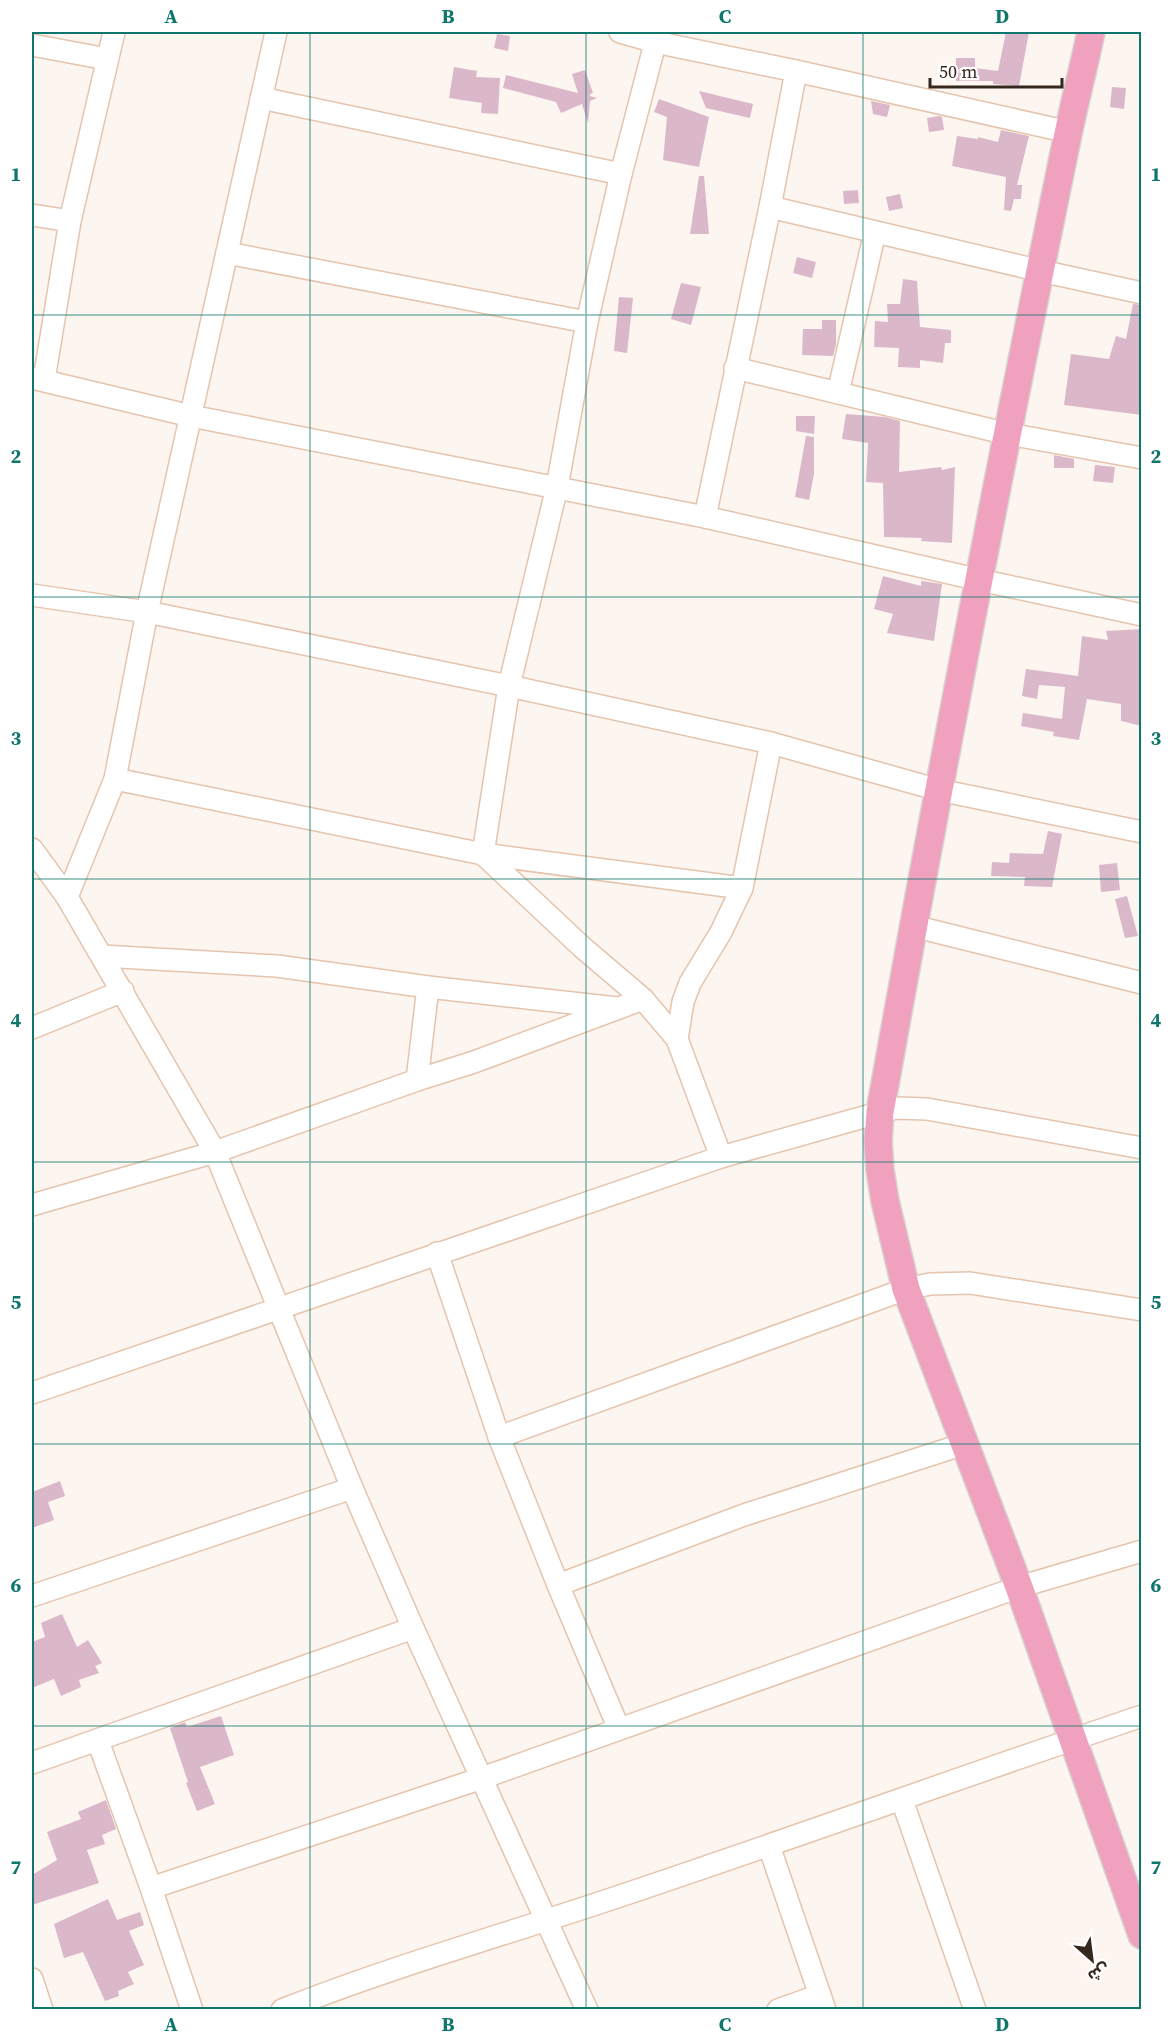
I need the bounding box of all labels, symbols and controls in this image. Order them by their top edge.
text: A [164,2,178,30]
text: B [441,2,455,30]
text: C [719,2,731,30]
text: D [995,2,1009,30]
scale bar [930,51,1062,89]
text: 50 m [939,59,977,84]
text: 1 [11,160,21,188]
text: 1 [1151,160,1161,188]
text: 2 [11,442,22,470]
text: 2 [1151,442,1162,470]
text: 3 [11,724,22,752]
text: 3 [1151,724,1162,752]
text: 4 [11,1006,22,1034]
text: 4 [1151,1006,1162,1034]
text: 5 [11,1288,22,1316]
text: 5 [1151,1288,1162,1316]
text: 6 [11,1571,22,1599]
text: 6 [1151,1571,1162,1599]
text: 7 [11,1853,22,1881]
text: 7 [1151,1853,1162,1881]
north arrow [1062,1930,1122,1990]
text: ش [1084,1958,1114,1988]
text: A [164,2010,178,2038]
text: B [441,2010,455,2038]
text: C [719,2010,731,2038]
text: D [995,2010,1009,2038]

